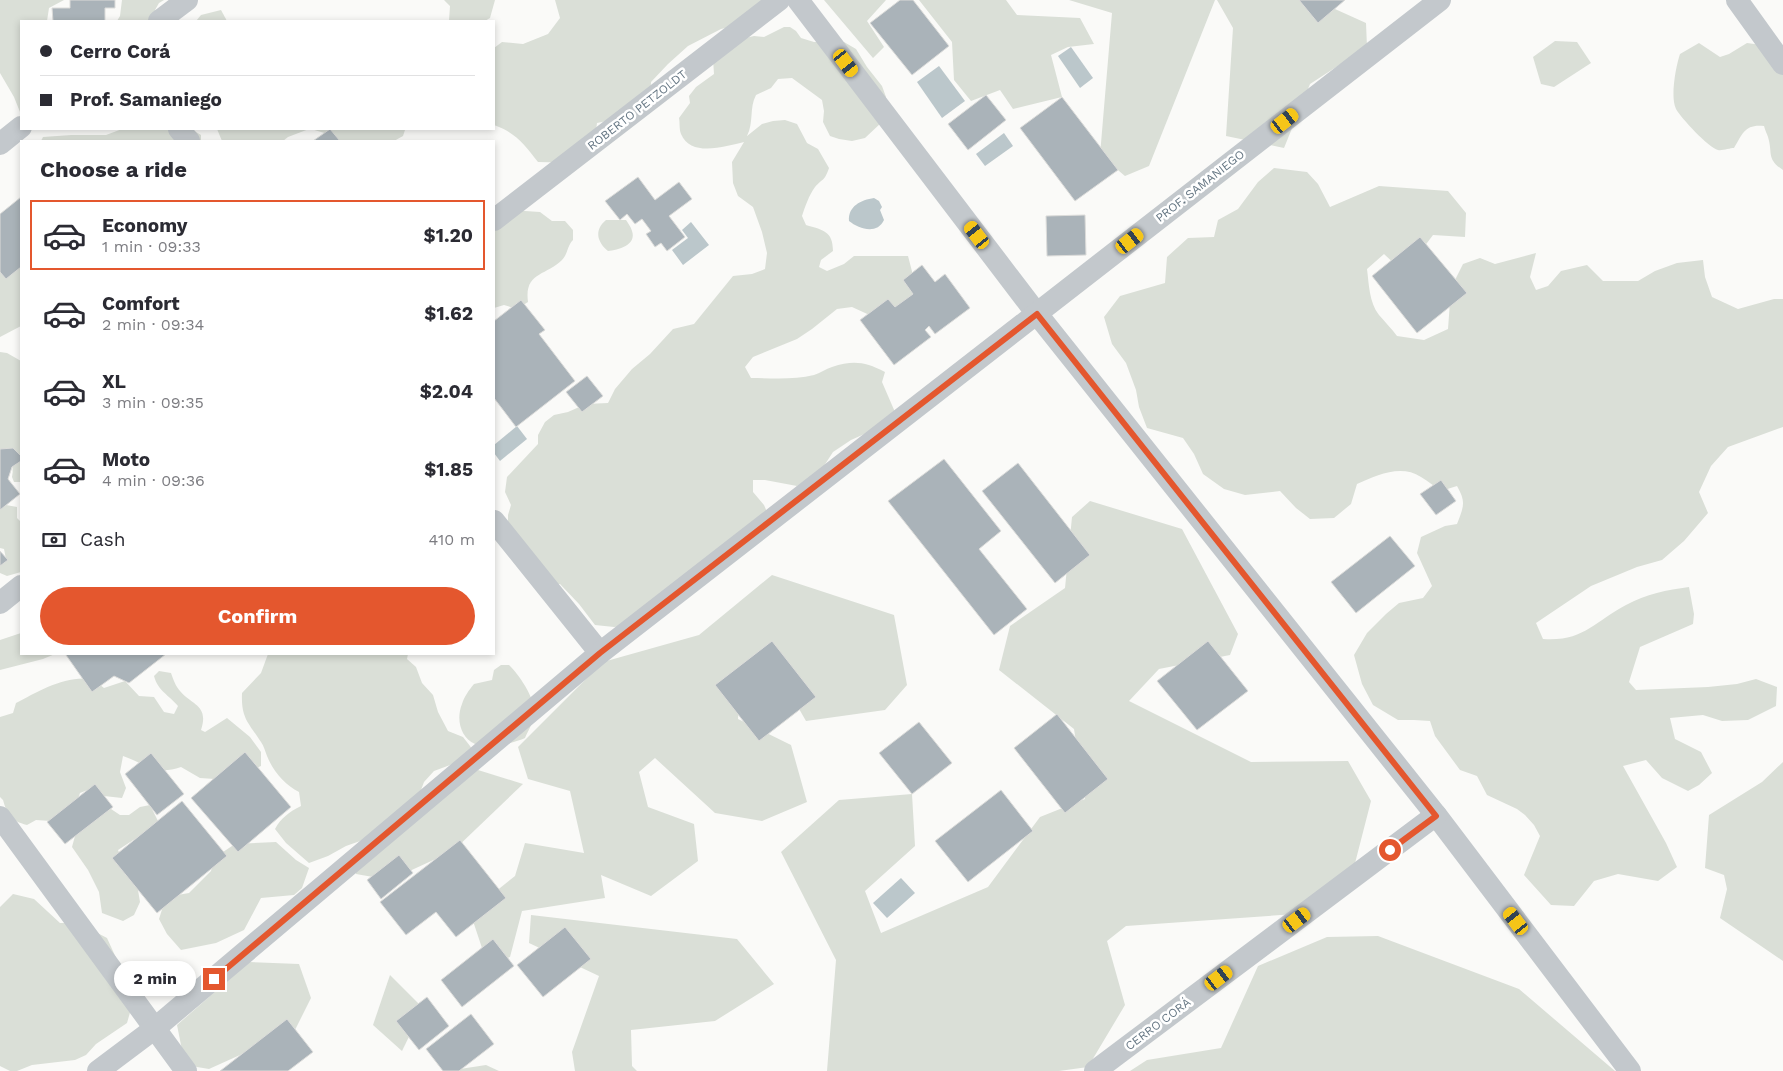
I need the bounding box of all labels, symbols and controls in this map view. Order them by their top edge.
text: Cerro Corá [70,40,170,63]
car [830,47,861,79]
street label: ROBERTO PETZOLDT [585,67,689,153]
text: Prof. Samaniego [70,88,222,111]
car [1268,106,1301,136]
street label: PROF. SAMANIEGO [1153,147,1247,225]
text: Choose a ride [40,157,187,182]
icon: car [42,213,87,258]
text: Economy [102,214,187,237]
car [961,219,992,251]
text: $1.20 [424,224,473,247]
car [1113,226,1146,256]
text: 1 min · 09:33 [102,237,201,256]
icon: car [42,291,87,336]
text: Comfort [102,292,180,315]
text: $1.62 [424,302,473,325]
text: 2 min · 09:34 [102,315,204,334]
icon: car [42,369,87,414]
text: XL [102,370,126,393]
text: $2.04 [420,380,473,403]
text: 3 min · 09:35 [102,393,204,412]
icon: car [42,447,87,492]
text: Moto [102,448,150,471]
text: $1.85 [424,458,473,481]
text: 4 min · 09:36 [102,471,205,490]
icon: cash [40,526,68,554]
text: Cash [80,528,126,551]
text: 410 m [429,530,475,549]
button: Confirm [40,587,475,645]
route start [1379,839,1401,861]
car [1280,905,1313,935]
car [1500,905,1531,937]
callout: 2 min [114,962,196,996]
car [1202,963,1235,993]
route end [203,968,225,990]
text: 2 min [133,969,177,988]
street label: CERRO CORÁ [1123,995,1193,1053]

